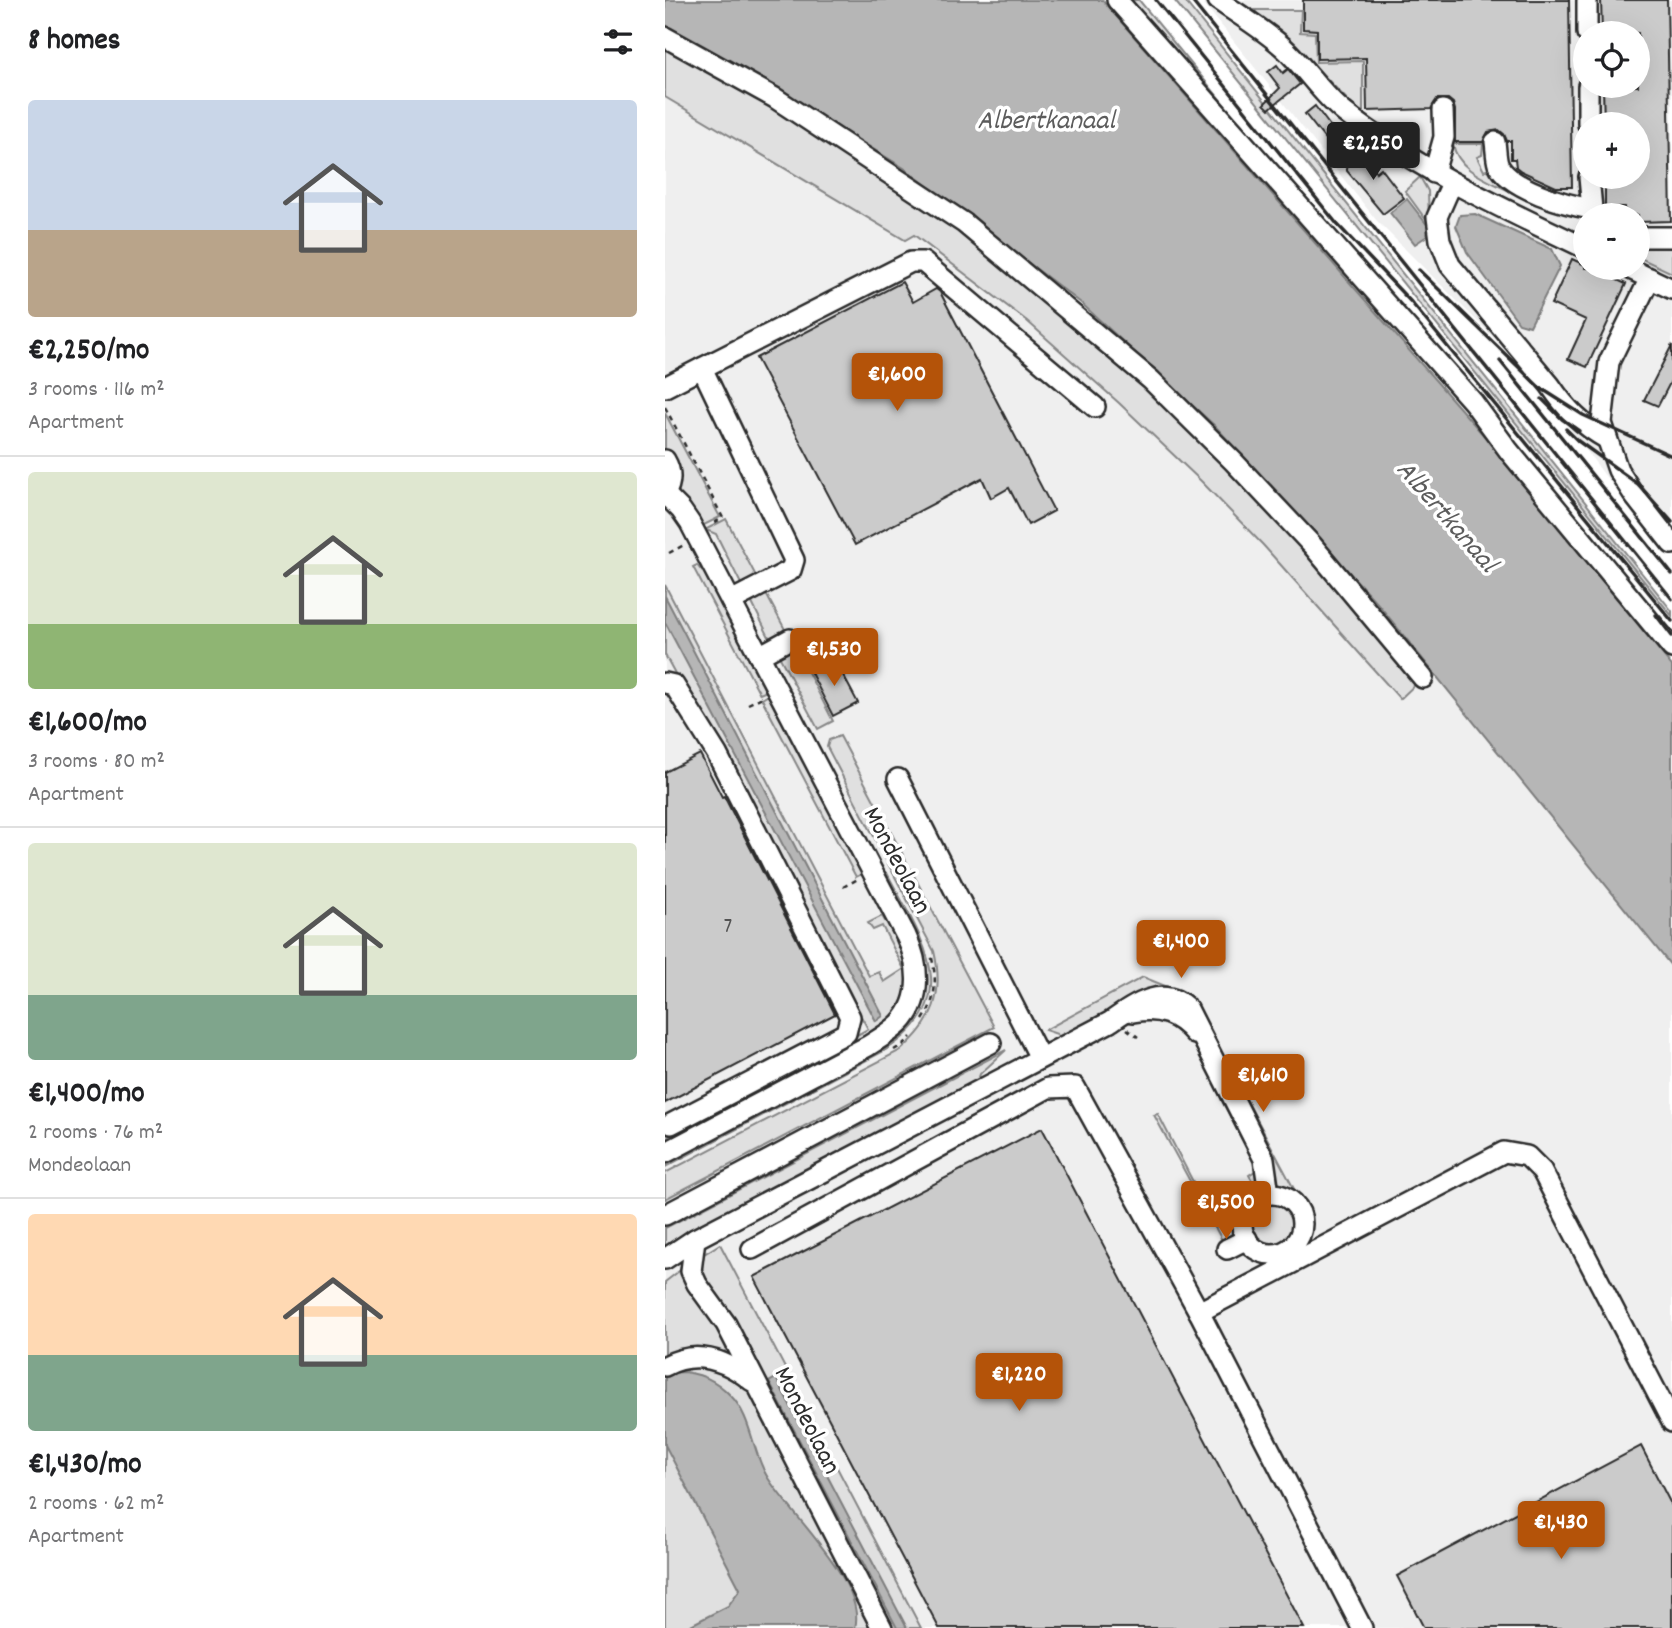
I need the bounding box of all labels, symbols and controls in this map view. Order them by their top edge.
text: 8 homes [28,21,120,64]
map controls [1573,21,1650,280]
button: locate [1573,21,1650,98]
icon: filters [599,23,637,61]
water label: Albertkanaal [977,103,1117,143]
button: + [1573,112,1650,189]
pin: €2,250 [1316,122,1430,182]
text: €2,250 [1343,128,1403,161]
icon: home [270,145,396,271]
button: − [1573,203,1650,280]
text: €2,250/mo [28,331,149,374]
pin: €1,600 [840,354,954,413]
text: €1,600 [868,359,926,392]
text: 3 rooms · 116 m² [28,374,165,407]
text: Apartment [28,407,124,440]
water label: Albertkanaal [1385,453,1507,585]
icon: home [270,517,396,643]
pin: €1,530 [777,628,891,688]
text: €1,530 [806,634,862,667]
text: €1,600/mo [28,703,147,746]
text: 3 rooms · 80 m² [28,746,165,779]
text: Apartment [28,779,124,812]
street label: Mondeolaan [852,801,940,921]
icon: home [270,888,396,1014]
house number: 7 [724,911,732,944]
pin: €1,400 [1124,920,1238,980]
text: €1,400 [1153,926,1209,959]
pin: €1,610 [1206,1054,1320,1114]
text: €1,610 [1237,1060,1289,1093]
text: €1,400/mo [28,1074,145,1117]
text: 2 rooms · 76 m² [28,1117,163,1150]
text: Mondeolaan [28,1150,131,1183]
pin: €1,500 [1169,1182,1283,1241]
text: €1,500 [1197,1187,1255,1220]
icon: home [270,1259,396,1385]
pin: €1,220 [962,1354,1076,1413]
text: €1,220 [992,1359,1046,1392]
street label: Mondeolaan [763,1361,849,1481]
text: €1,430/mo [28,1445,142,1488]
text: 2 rooms · 62 m² [28,1488,164,1521]
pin: €1,430 [1504,1502,1618,1561]
text: €1,430 [1534,1507,1588,1540]
text: Apartment [28,1521,124,1554]

